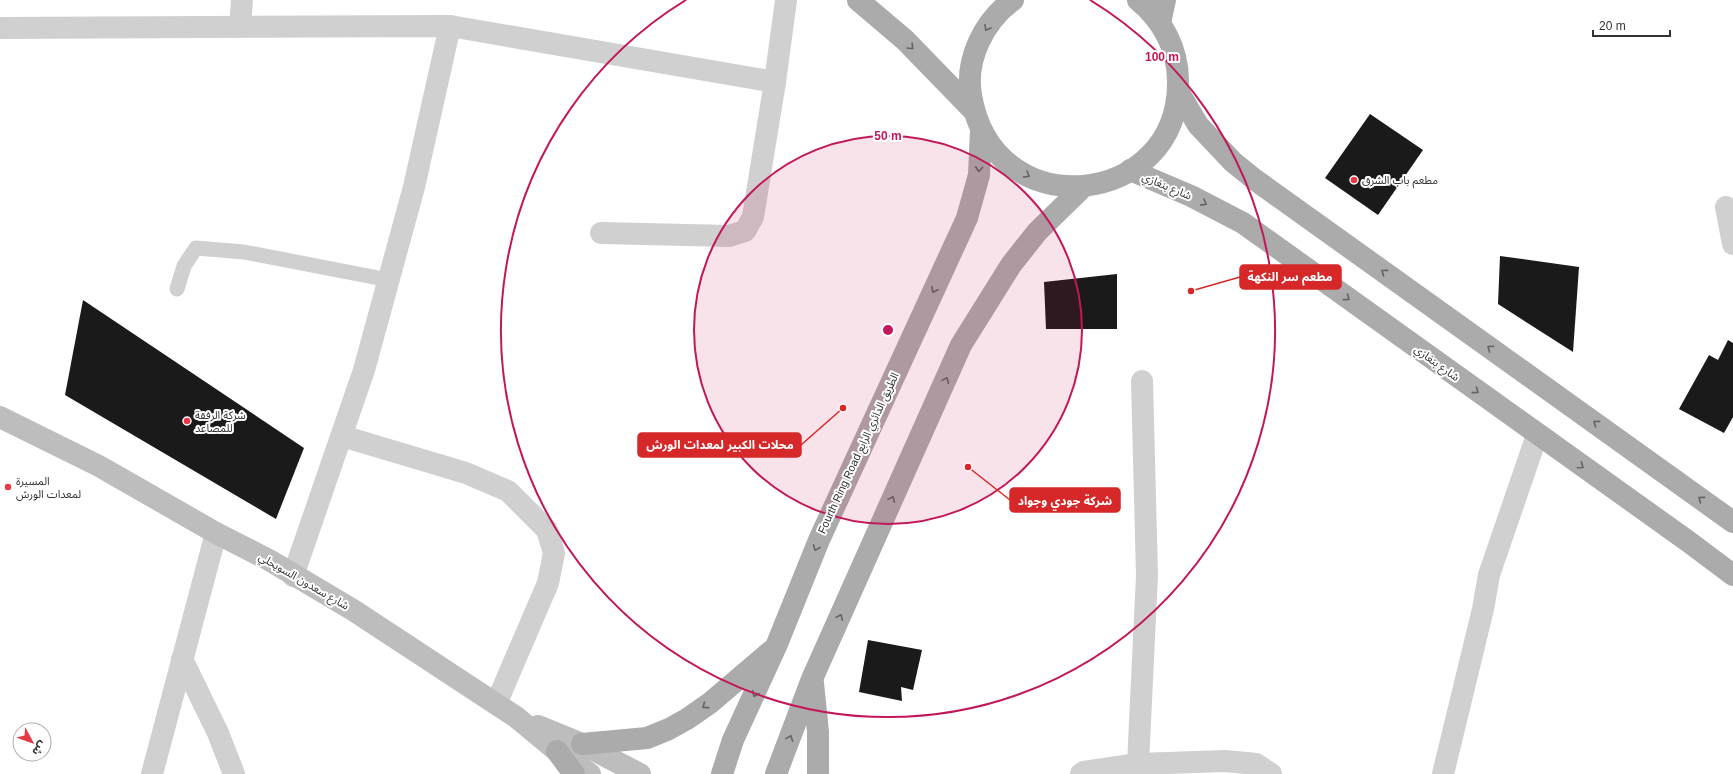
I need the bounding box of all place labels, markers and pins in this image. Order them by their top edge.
place label: مطعم باب الشرق [1362,174,1438,189]
marker: مطعم باب الشرق [1349,175,1359,185]
callout: مطعم سر النكهة [1240,265,1341,289]
centre of rings [881,323,895,337]
place label: شركة الرفقة للمصاعد [195,409,246,434]
marker: شركة الرفقة للمصاعد [182,416,192,426]
callout: محلات الكبير لمعدات الورش [638,433,801,457]
place label: المسيرة لمعدات الورش [16,475,81,501]
marker: المسيرة لمعدات الورش [3,482,13,492]
callout: شركة جودي وجواد [1010,488,1120,512]

